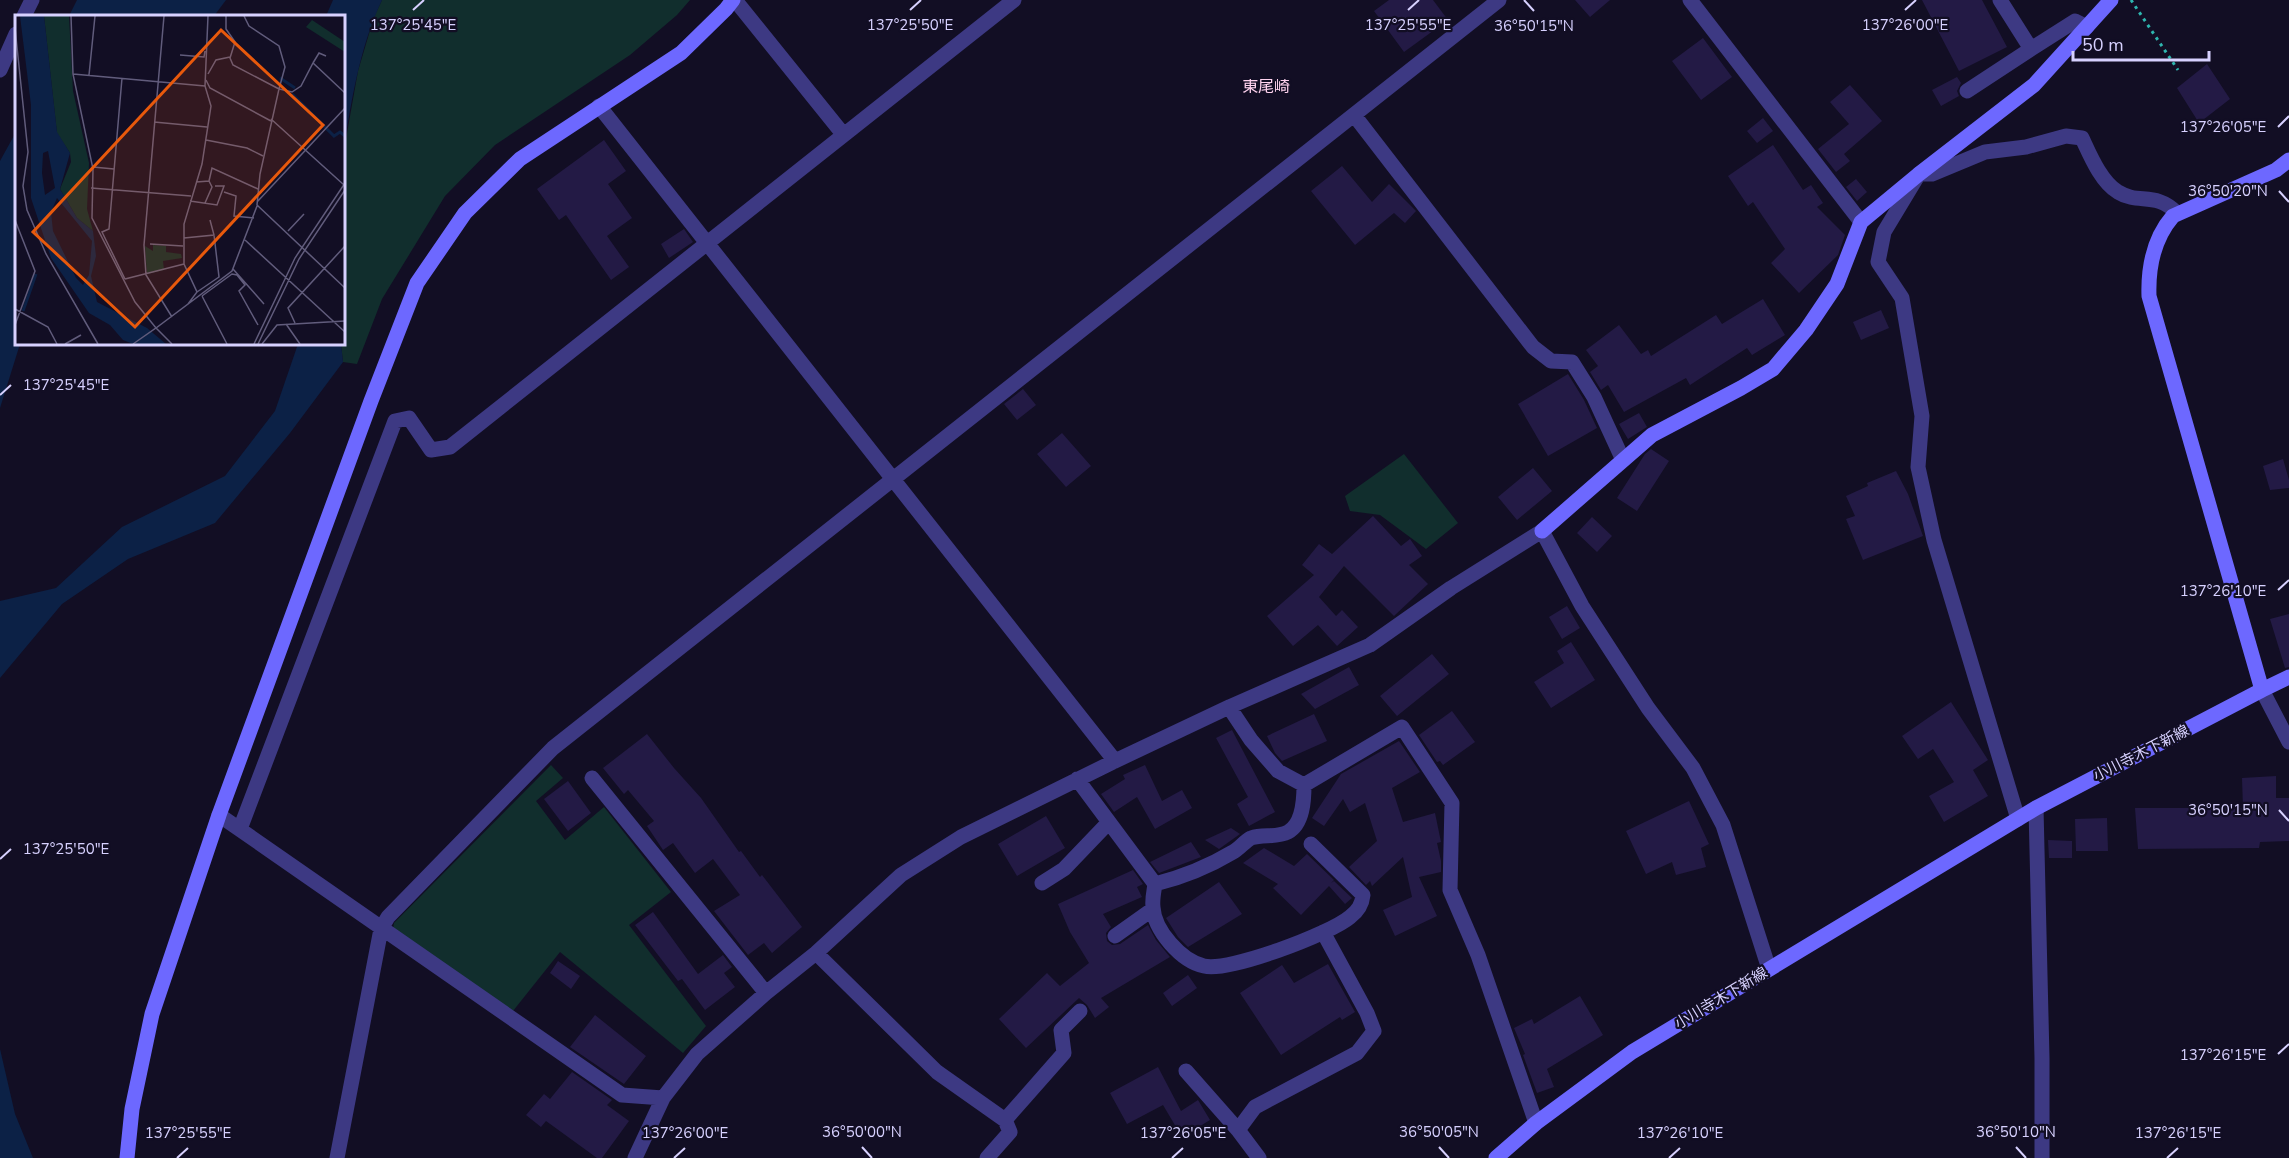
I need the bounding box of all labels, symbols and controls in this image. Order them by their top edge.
inset map [15,15,345,345]
text: 137°25'45"E [370,15,456,35]
text: 137°25'50"E [867,15,953,35]
text: 137°25'55"E [1365,15,1451,35]
text: 137°26'00"E [1862,15,1948,35]
text: 36°50'15"N [1494,16,1574,36]
scale bar [2073,24,2210,62]
text: 50 m [2082,33,2124,57]
district label: 東尾崎 [1242,76,1290,98]
text: 137°26'05"E [2180,117,2266,137]
text: 36°50'20"N [2188,181,2268,201]
text: 137°25'45"E [23,375,109,395]
text: 137°26'10"E [2180,581,2266,601]
street label: 小川寺木下新線 [2090,720,2192,786]
text: 36°50'15"N [2188,800,2268,820]
text: 137°25'50"E [23,839,109,859]
street label: 小川寺木下新線 [1671,962,1771,1034]
text: 137°26'15"E [2180,1045,2266,1065]
text: 36°50'00"N [822,1122,902,1142]
text: 36°50'05"N [1399,1122,1479,1142]
text: 36°50'10"N [1976,1122,2056,1142]
text: 137°25'55"E [145,1123,231,1143]
text: 137°26'00"E [642,1123,728,1143]
text: 137°26'05"E [1140,1123,1226,1143]
text: 137°26'10"E [1637,1123,1723,1143]
text: 137°26'15"E [2135,1123,2221,1143]

